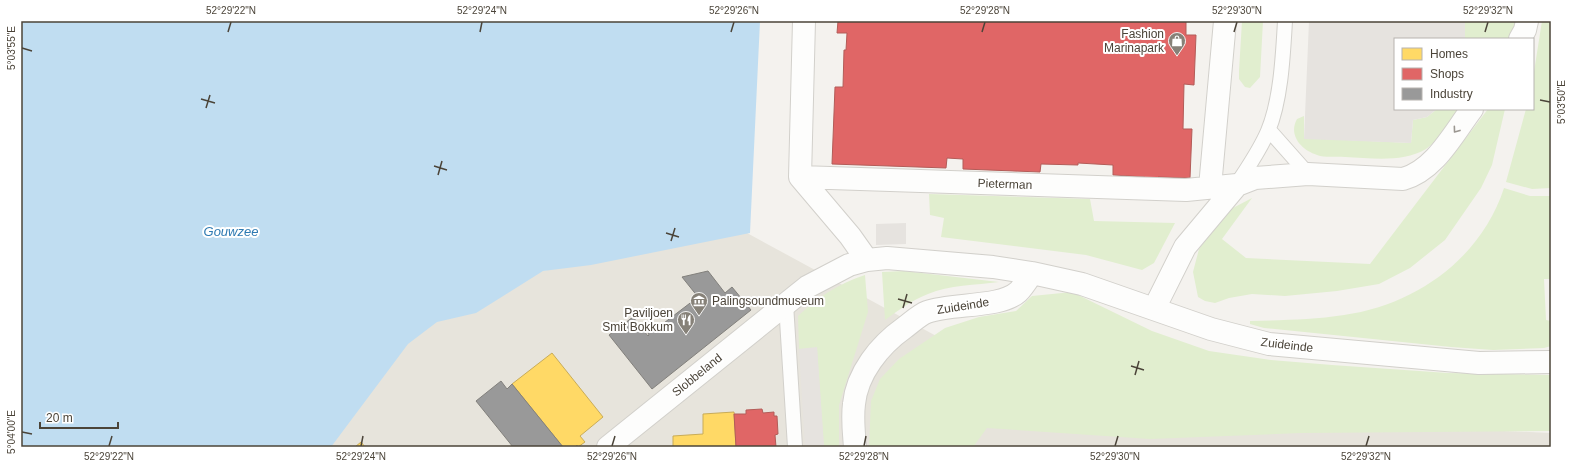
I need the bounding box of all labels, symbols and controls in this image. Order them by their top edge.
text: 52°29'22"N [206,5,256,16]
text: 52°29'24"N [457,5,507,16]
text: 52°29'26"N [709,5,759,16]
text: 52°29'28"N [960,5,1010,16]
text: 52°29'30"N [1212,5,1262,16]
text: 52°29'32"N [1463,5,1513,16]
text: 5°03'55"E [6,26,17,70]
place label: Fashion Marinapark [1104,27,1165,55]
shop icon: Fashion Marinapark [1167,31,1187,56]
legend [1394,38,1534,110]
text: Homes [1430,47,1468,61]
text: Shops [1430,67,1464,81]
text: 5°03'50"E [1556,80,1567,124]
text: Industry [1430,87,1473,101]
one-way arrow [1453,126,1461,133]
street label: Pieterman [977,176,1033,192]
water label: Gouwzee [204,224,258,239]
museum icon: Palingsoundmuseum [689,291,709,316]
place label: Palingsoundmuseum [712,294,824,308]
street label: Zuideinde [936,295,990,317]
place label: Paviljoen Smit Bokkum [602,306,673,334]
restaurant icon: Paviljoen Smit Bokkum [676,310,696,335]
street label: Zuideinde [1260,335,1314,355]
street label: Slobbeland [669,351,725,399]
scale bar [40,404,118,430]
text: 5°04'00"E [6,410,17,454]
text: 20 m [46,411,73,425]
text: 52°29'22"N [84,451,134,462]
text: 52°29'24"N [336,451,386,462]
text: 52°29'26"N [587,451,637,462]
text: 52°29'28"N [839,451,889,462]
text: 52°29'30"N [1090,451,1140,462]
text: 52°29'32"N [1341,451,1391,462]

